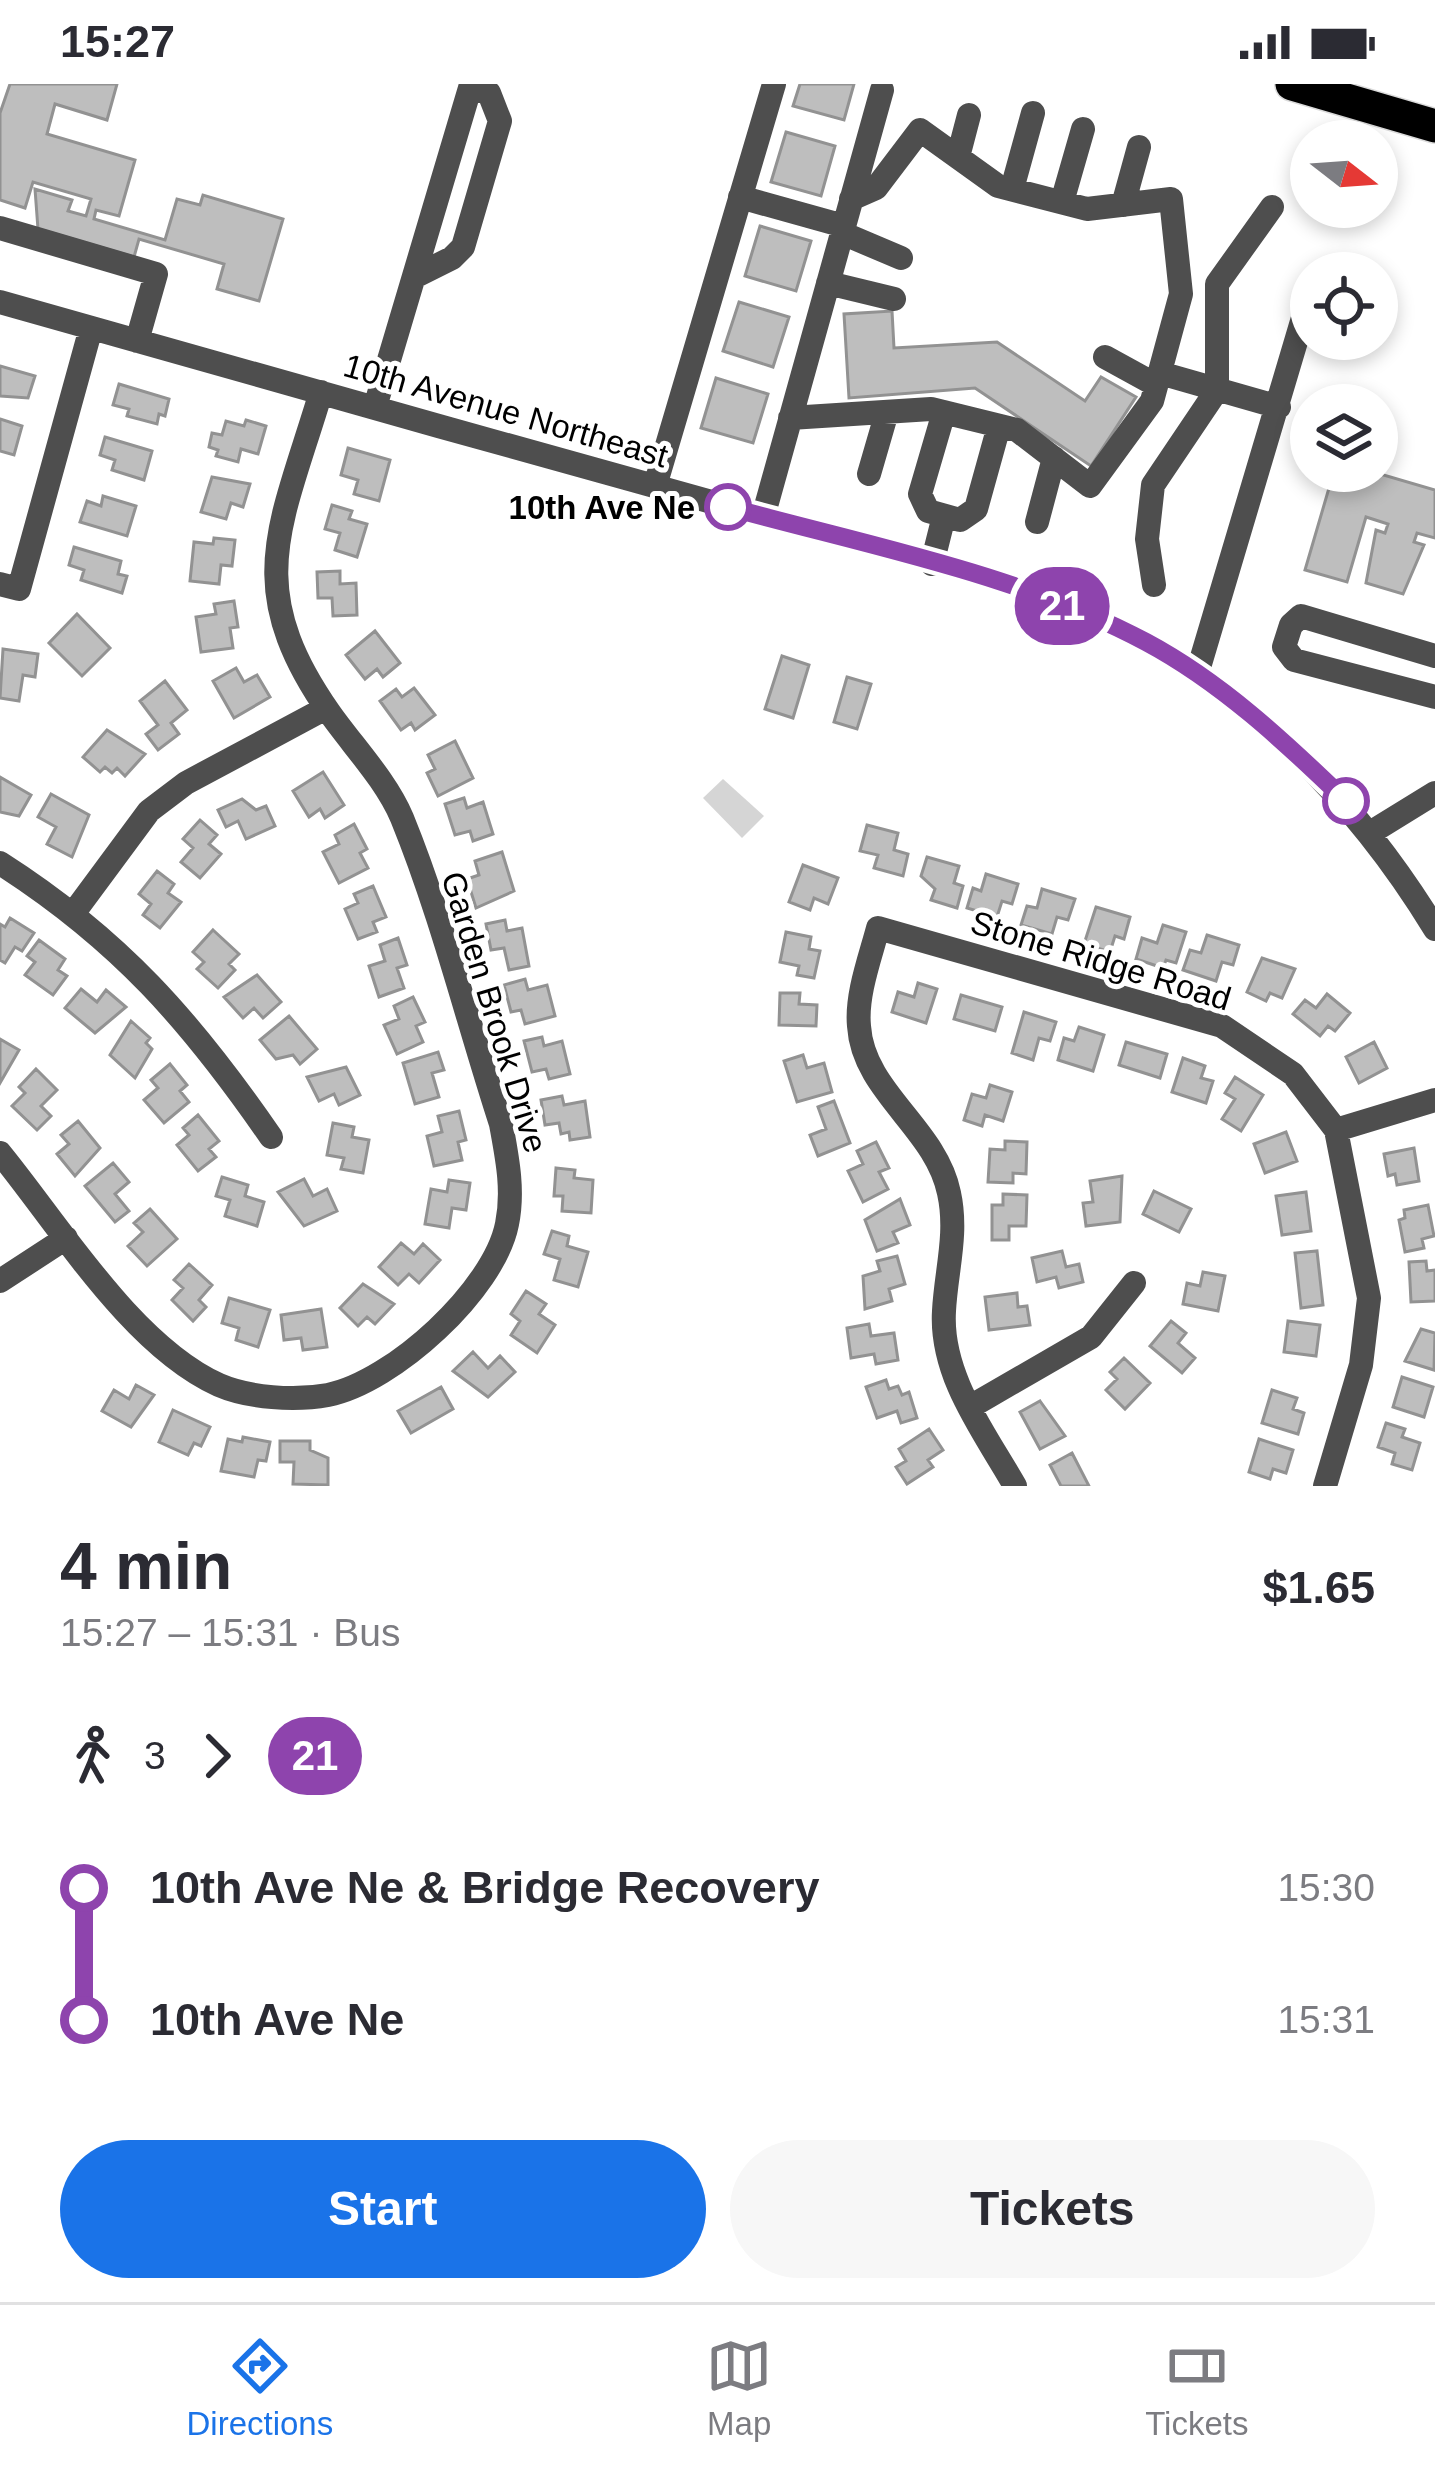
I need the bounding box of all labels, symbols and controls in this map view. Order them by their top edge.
text: 15:27 [60,16,175,67]
north arrow [1290,120,1398,228]
map controls [1290,120,1398,492]
button: locate [1290,252,1398,360]
street label: 10th Avenue Northeast [340,347,672,474]
button: layers [1290,384,1398,492]
marker: 10th Ave Ne [706,485,750,529]
place label: 10th Ave Ne [509,489,695,526]
line badge: 21 [1008,567,1116,645]
text: 21 [1039,582,1085,629]
unlabelled marker [1324,779,1368,823]
street label: Garden Brook Drive [434,867,555,1157]
street label: Stone Ridge Road [966,903,1235,1018]
text: 4 min [60,1529,232,1603]
text: $1.65 [1262,1562,1375,1613]
text: 15:27 – 15:31 · Bus [60,1611,400,1654]
icon: walk [60,1723,126,1789]
icon: forward [184,1723,250,1789]
text: 21 [292,1732,338,1779]
text: 3 [144,1734,166,1777]
text: 10th Ave Ne & Bridge Recovery [150,1862,819,1913]
text: 15:30 [1277,1866,1375,1909]
text: 10th Ave Ne [150,1994,404,2045]
text: 15:31 [1277,1998,1375,2041]
button: Start [60,2140,706,2278]
button: Tickets [730,2140,1375,2278]
tab: Directions [186,2333,333,2443]
tab: Map [706,2333,772,2443]
tab: Tickets [1145,2333,1248,2443]

